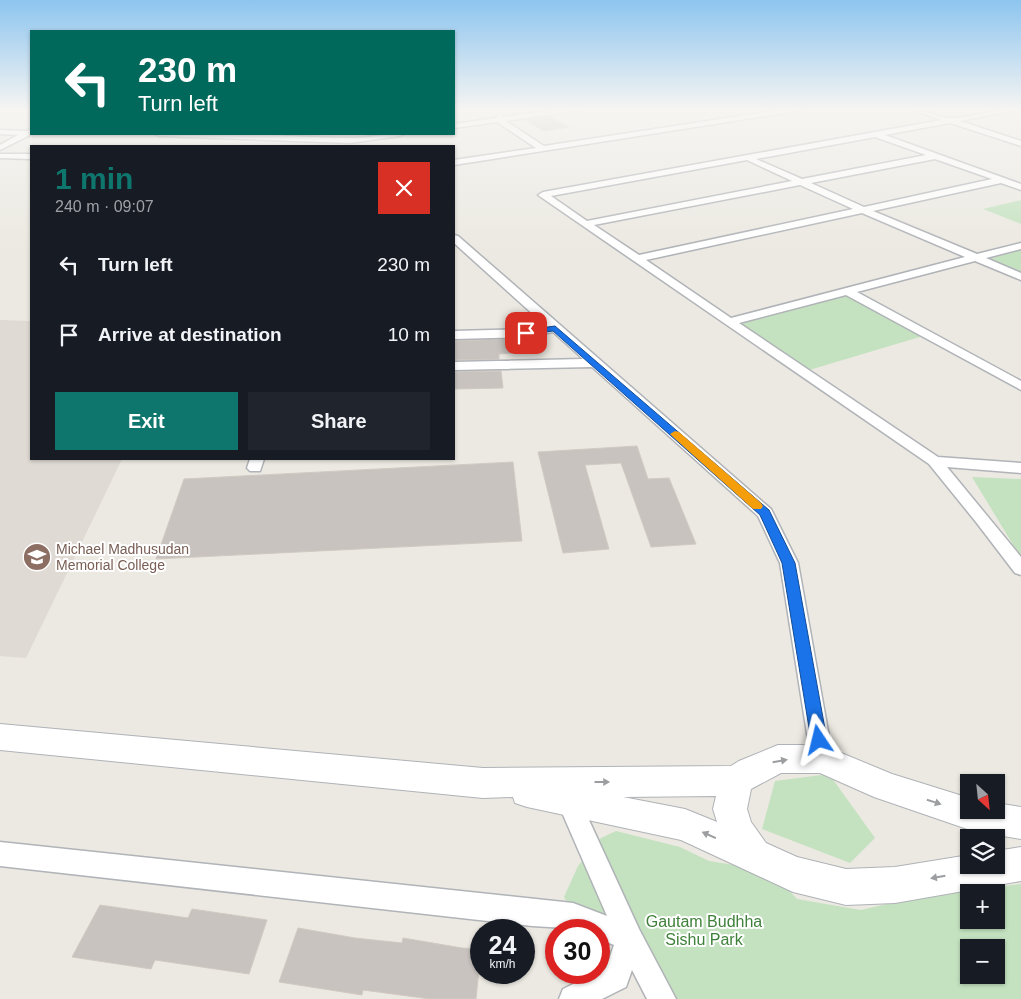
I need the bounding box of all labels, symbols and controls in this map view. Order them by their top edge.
icon: left [55,50,120,115]
text: 230 m [138,50,237,89]
text: Turn left [138,91,218,116]
text: 1 min [55,162,133,195]
button: close [378,162,430,214]
text: 240 m · 09:07 [55,198,154,215]
icon: left [55,251,83,279]
text: Turn left [98,254,173,275]
text: 230 m [377,254,430,275]
pin [505,312,547,354]
icon: arrive [512,319,540,347]
icon: arrive [55,321,83,349]
text: Arrive at destination [98,324,282,345]
text: 10 m [388,324,430,345]
button: Exit [55,392,238,450]
button: Share [248,392,430,450]
place label: Michael Madhusudan Memorial College [56,541,189,573]
school or university icon: Michael Madhusudan Memorial College [22,542,52,572]
position arrow [792,713,844,765]
one-way arrow [772,756,788,764]
north arrow [960,774,1005,819]
map controls [960,774,1005,984]
one-way arrow [594,778,610,786]
one-way arrow [927,799,942,807]
button: layers [960,829,1005,874]
one-way arrow [702,831,716,839]
one-way arrow [930,874,946,882]
button: + [960,884,1005,929]
park label: Gautam Budhha Sishu Park [646,913,762,948]
speed limit sign: 30 [545,919,610,984]
text: 24 [489,931,516,959]
button: − [960,939,1005,984]
text: km/h [489,957,516,971]

